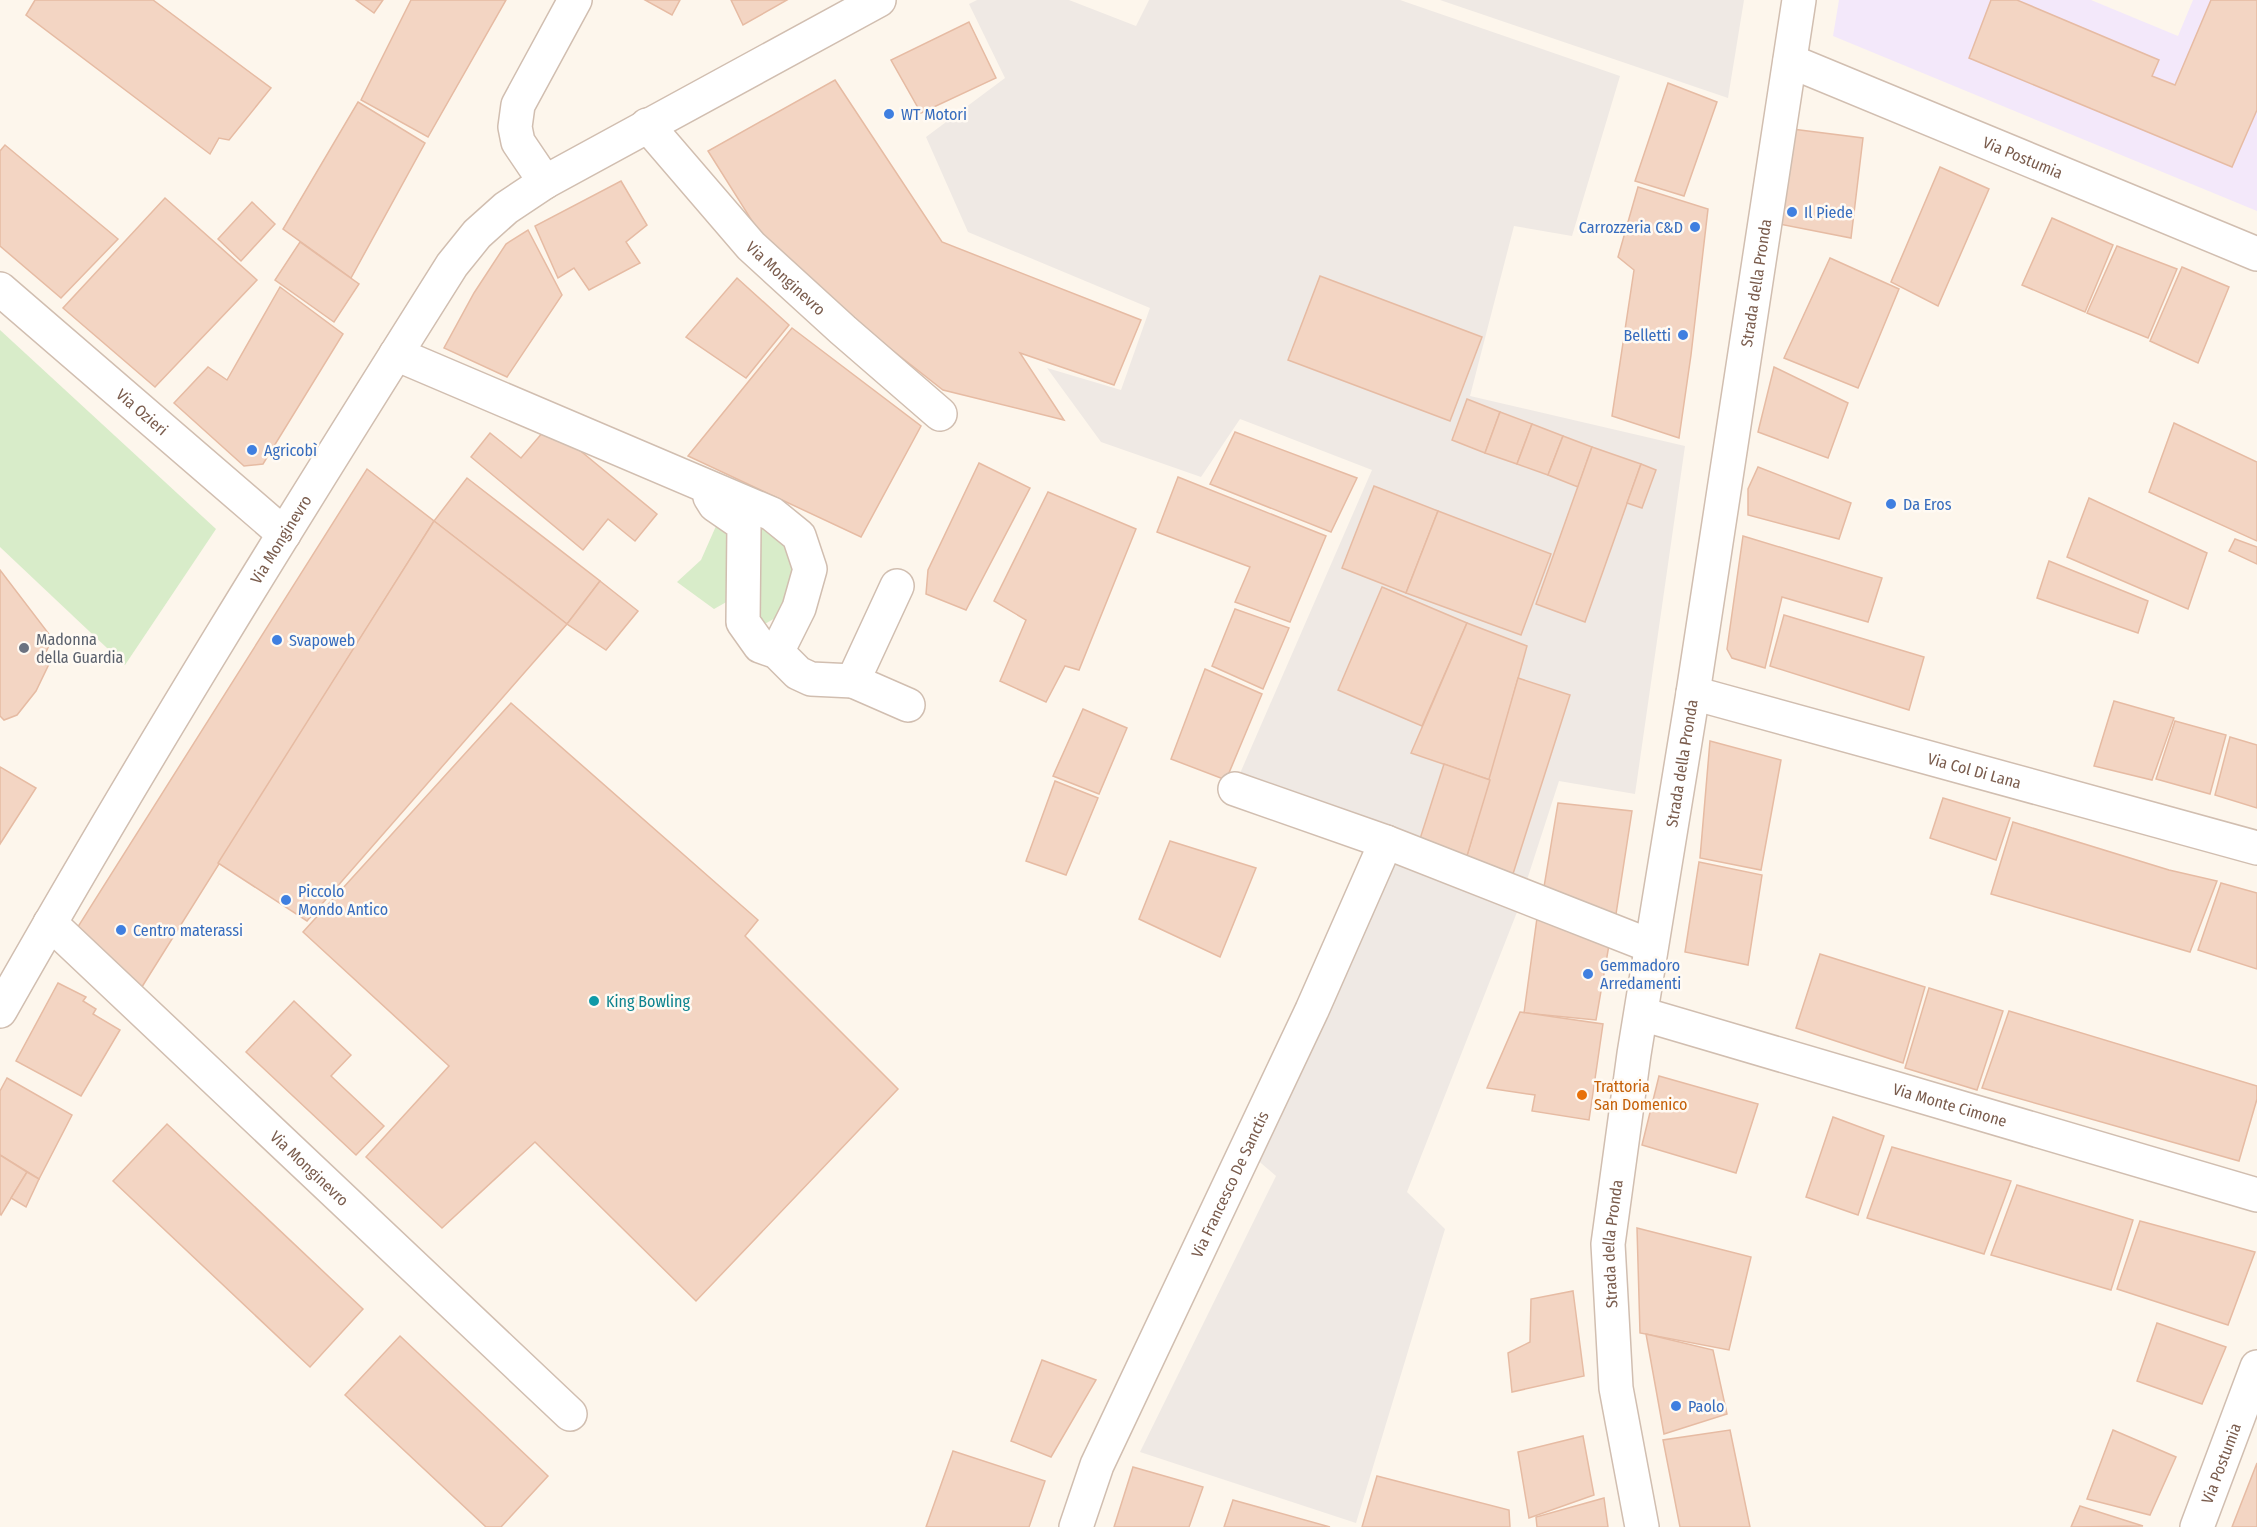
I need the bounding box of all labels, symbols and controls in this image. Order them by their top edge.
place label: WT Motori [901,105,967,124]
marker: WT Motori [882,107,896,121]
street label: Via Postumia [1980,132,2066,182]
place label: Il Piede [1804,203,1853,222]
marker: Il Piede [1785,205,1799,219]
street label: Strada della Pronda [1737,217,1775,348]
place label: Carrozzeria C&D [1579,218,1683,237]
marker: Carrozzeria C&D [1688,220,1702,234]
street label: Via Monginevro [742,237,830,319]
place label: Belletti [1624,326,1671,345]
marker: Belletti [1676,328,1690,342]
street label: Via Ozieri [113,384,172,439]
place label: Agricobì [264,441,317,460]
marker: Agricobì [245,443,259,457]
street label: Via Monginevro [246,491,315,587]
place label: Da Eros [1903,495,1952,514]
marker: Da Eros [1884,497,1898,511]
place label: Madonna della Guardia [36,630,124,667]
place label: Svapoweb [289,631,355,650]
marker: Svapoweb [270,633,284,647]
marker: Madonna della Guardia [17,641,31,655]
street label: Strada della Pronda [1662,698,1701,829]
street label: Via Col Di Lana [1926,748,2024,792]
place label: Piccolo Mondo Antico [298,882,388,919]
marker: Piccolo Mondo Antico [279,893,293,907]
place label: Centro materassi [133,921,243,940]
marker: Centro materassi [114,923,128,937]
place label: Gemmadoro Arredamenti [1600,956,1681,993]
marker: Gemmadoro Arredamenti [1581,967,1595,981]
place label: King Bowling [606,992,691,1011]
marker: King Bowling [587,994,601,1008]
place label: Trattoria San Domenico [1594,1077,1687,1114]
street label: Via Monte Cimone [1891,1079,2009,1130]
marker: Trattoria San Domenico [1575,1088,1589,1102]
street label: Via Francesco De Sanctis [1187,1108,1272,1261]
street label: Via Monginevro [266,1127,353,1210]
street label: Strada della Pronda [1598,1178,1626,1309]
place label: Paolo [1688,1397,1724,1416]
marker: Paolo [1669,1399,1683,1413]
street label: Via Postumia [2197,1420,2245,1506]

